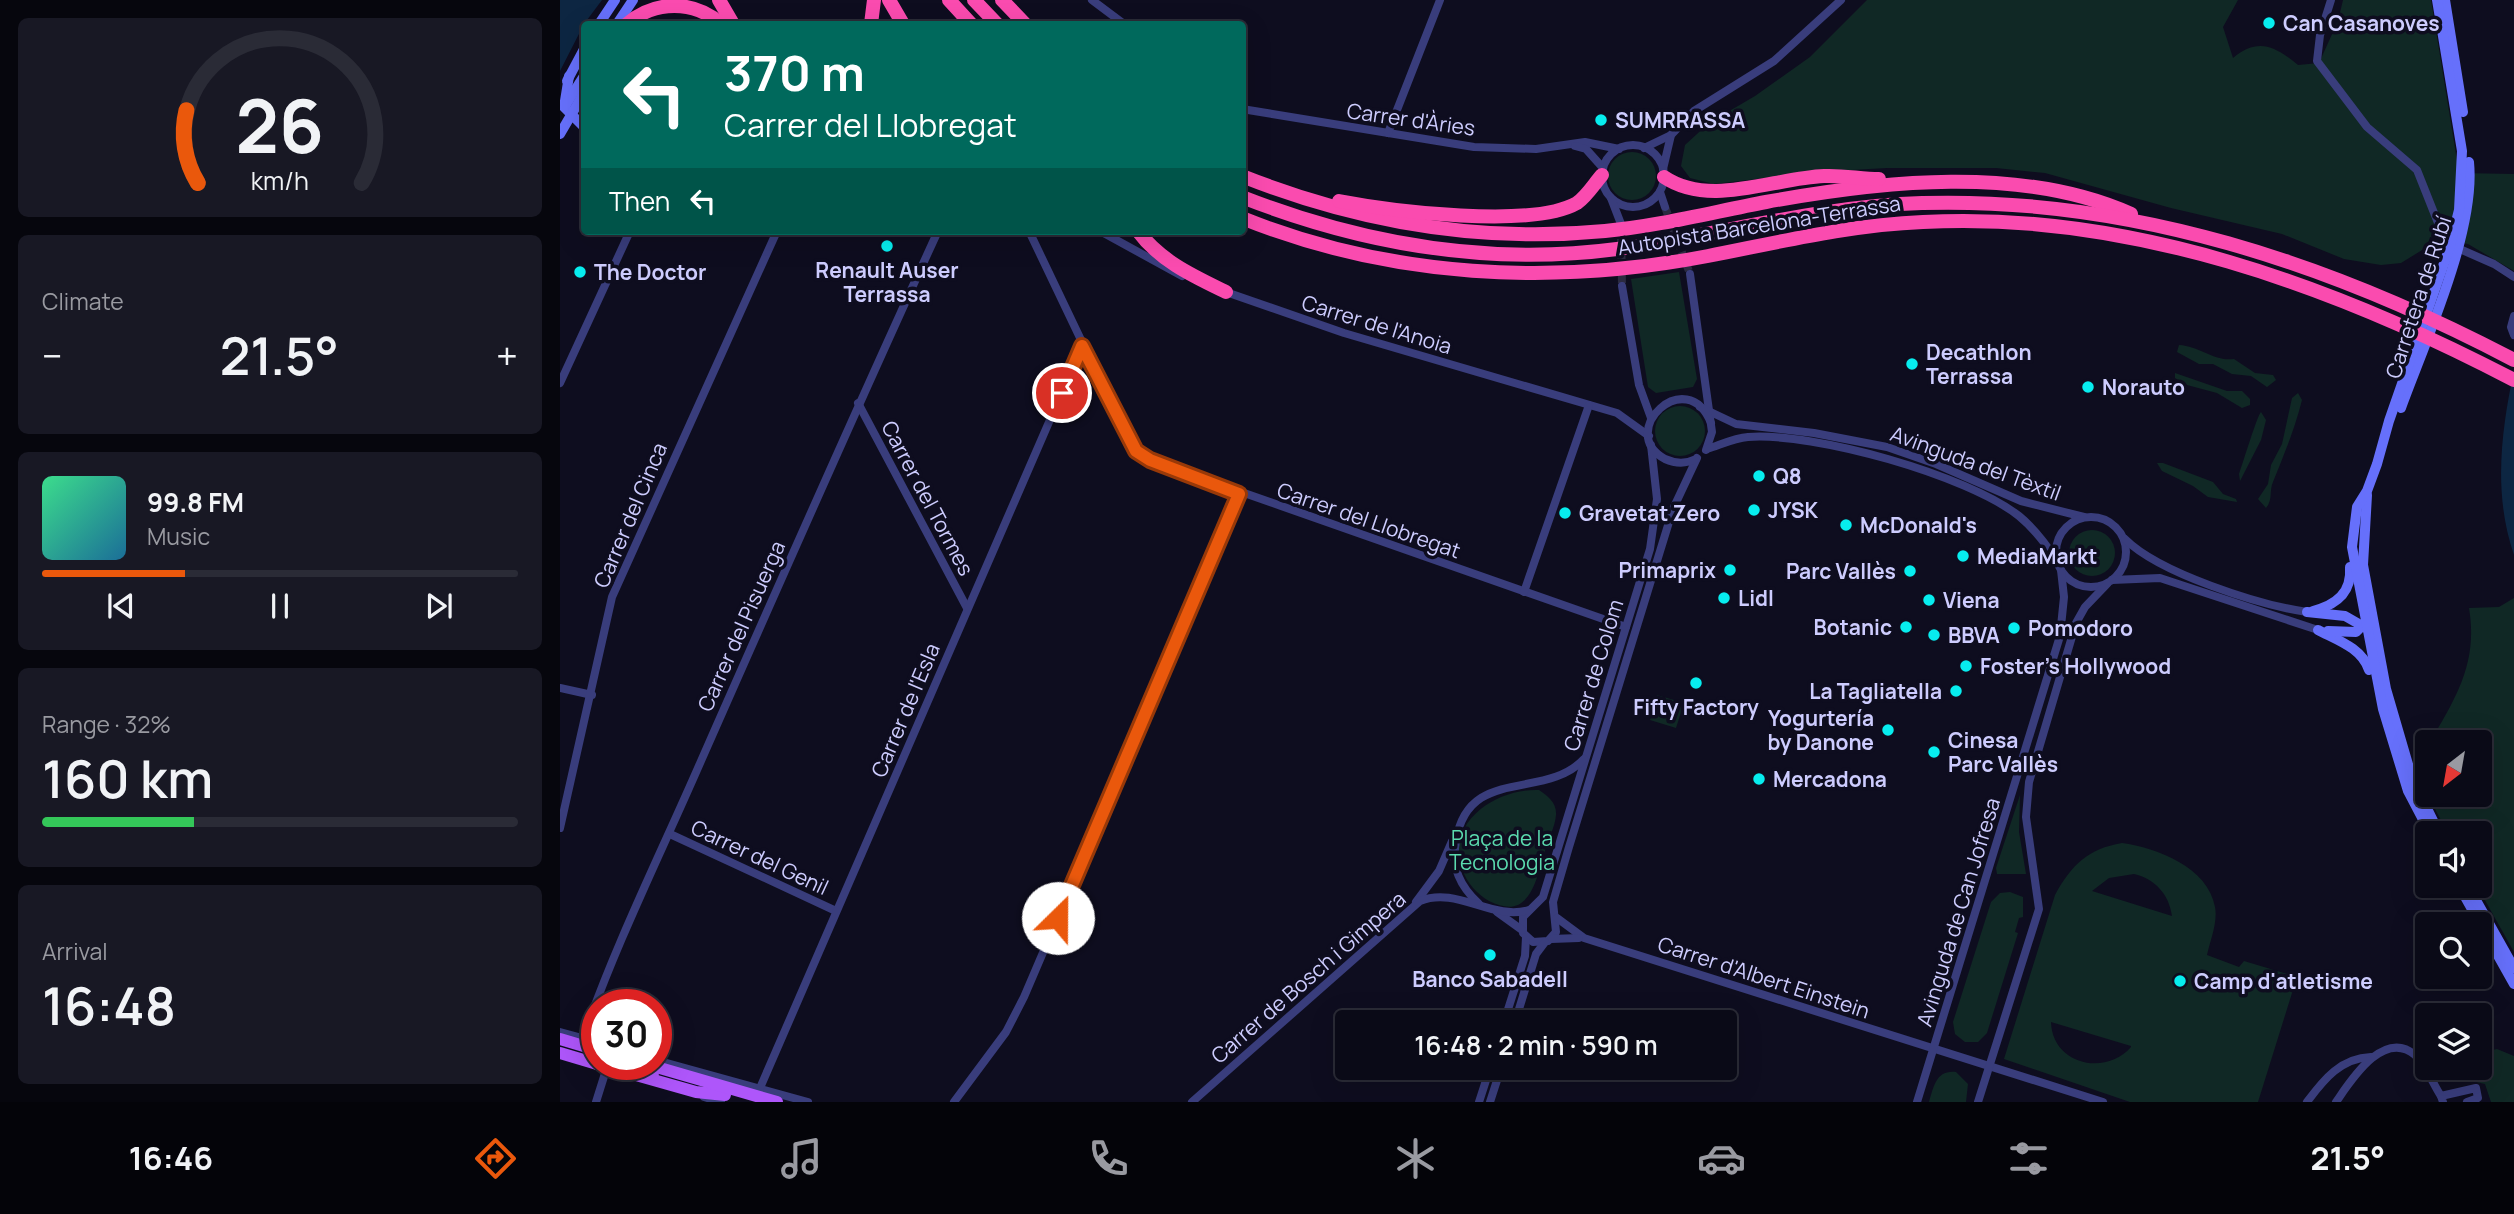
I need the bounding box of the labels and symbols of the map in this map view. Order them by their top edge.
place label: Can Casanoves [2283,9,2440,37]
marker: Can Casanoves [2261,15,2277,31]
street label: Carrer d'Àries [1345,96,1477,142]
place label: SUMRRASSA [1615,106,1745,134]
marker: SUMRRASSA [1593,112,1609,128]
street label: Autopista Barcelona-Terrassa [1616,189,1902,261]
street label: Carretera de Rubí [2379,212,2457,382]
marker: Renault Auser Terrassa [879,238,895,254]
place label: Renault Auser Terrassa [815,256,959,308]
place label: The Doctor [594,258,706,286]
marker: The Doctor [572,264,588,280]
street label: Carrer de l'Anoia [1299,288,1455,360]
place label: Decathlon Terrassa [1926,338,2032,390]
marker: Decathlon Terrassa [1904,356,1920,372]
pin [1032,363,1092,423]
place label: Norauto [2102,373,2185,401]
marker: Norauto [2080,379,2096,395]
street label: Carrer del Tormes [875,416,981,580]
street label: Avinguda del Tèxtil [1887,419,2065,507]
street label: Carrer del Cinca [587,438,673,592]
place label: Q8 [1773,462,1802,490]
marker: Q8 [1751,468,1767,484]
street label: Carrer del Llobregat [1274,475,1464,565]
place label: JYSK [1768,496,1819,524]
place label: Gravetat Zero [1579,499,1720,527]
marker: JYSK [1746,502,1762,518]
marker: Gravetat Zero [1557,505,1573,521]
place label: McDonald's [1860,511,1977,539]
marker: McDonald's [1838,517,1854,533]
street label: Carrer del Pisuerga [691,536,791,716]
place label: MediaMarkt [1977,542,2097,570]
marker: MediaMarkt [1955,548,1971,564]
place label: Primaprix [1619,556,1716,584]
place label: Parc Vallès [1786,557,1896,585]
marker: Primaprix [1722,562,1738,578]
marker: Parc Vallès [1902,563,1918,579]
place label: Lidl [1738,584,1774,612]
place label: Viena [1943,586,1999,614]
marker: Lidl [1716,590,1732,606]
marker: Viena [1921,592,1937,608]
street label: Carrer de Colom [1557,596,1629,754]
place label: Botanic [1813,613,1892,641]
place label: Pomodoro [2028,614,2133,642]
marker: Botanic [1898,619,1914,635]
marker: Pomodoro [2006,620,2022,636]
place label: BBVA [1948,621,2000,649]
marker: BBVA [1926,627,1942,643]
street label: Carrer de l'Esla [864,639,946,781]
place label: Foster's Hollywood [1980,652,2171,680]
marker: Foster's Hollywood [1958,658,1974,674]
marker: Fifty Factory [1688,675,1704,691]
place label: La Tagliatella [1809,677,1942,705]
marker: La Tagliatella [1948,683,1964,699]
place label: Fifty Factory [1633,693,1759,721]
place label: Yogurtería by Danone [1768,704,1874,756]
marker: Yogurtería by Danone [1880,722,1896,738]
place label: Cinesa Parc Vallès [1948,726,2058,778]
north arrow [2415,730,2492,807]
marker: Cinesa Parc Vallès [1926,744,1942,760]
place label: Mercadona [1773,765,1887,793]
marker: Mercadona [1751,771,1767,787]
street label: Avinguda de Can Jofresa [1910,794,2006,1030]
street label: Carrer del Genil [687,813,833,901]
park label: Plaça de la Tecnologia [1449,824,1555,876]
position arrow [1021,881,1095,955]
street label: Carrer de Bosch i Gimpera [1205,885,1411,1069]
street label: Carrer d'Albert Einstein [1654,930,1874,1024]
marker: Banco Sabadell [1482,947,1498,963]
place label: Banco Sabadell [1412,965,1568,993]
place label: Camp d'atletisme [2194,967,2373,995]
marker: Camp d'atletisme [2172,973,2188,989]
speed limit sign: 30 [581,989,672,1080]

